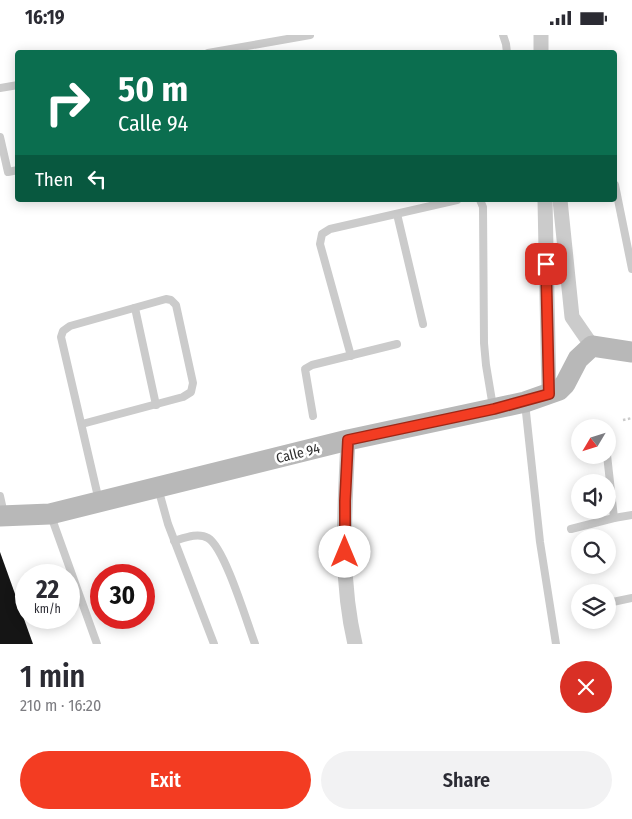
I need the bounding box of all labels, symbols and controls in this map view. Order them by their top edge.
text: 16:19 [25,6,65,29]
text: 50 m [118,68,188,110]
icon: right [35,70,100,135]
text: Calle 94 [118,110,188,137]
icon: left [83,165,111,193]
text: Then [35,168,73,191]
pin [525,243,567,285]
icon: arrive [532,250,560,278]
north arrow [571,419,616,464]
map controls [571,419,616,629]
street label: Calle 94 [274,440,322,467]
button: sound [571,474,616,519]
position arrow [318,525,370,577]
button: search [571,529,616,574]
speed limit sign: 30 [90,564,155,629]
text: 22 [36,575,59,605]
button: layers [571,584,616,629]
text: km/h [34,602,61,616]
text: 1 min [20,659,85,695]
button: close [560,661,612,713]
text: 210 m · 16:20 [20,696,101,715]
button: Exit [20,751,311,809]
button: Share [321,751,612,809]

